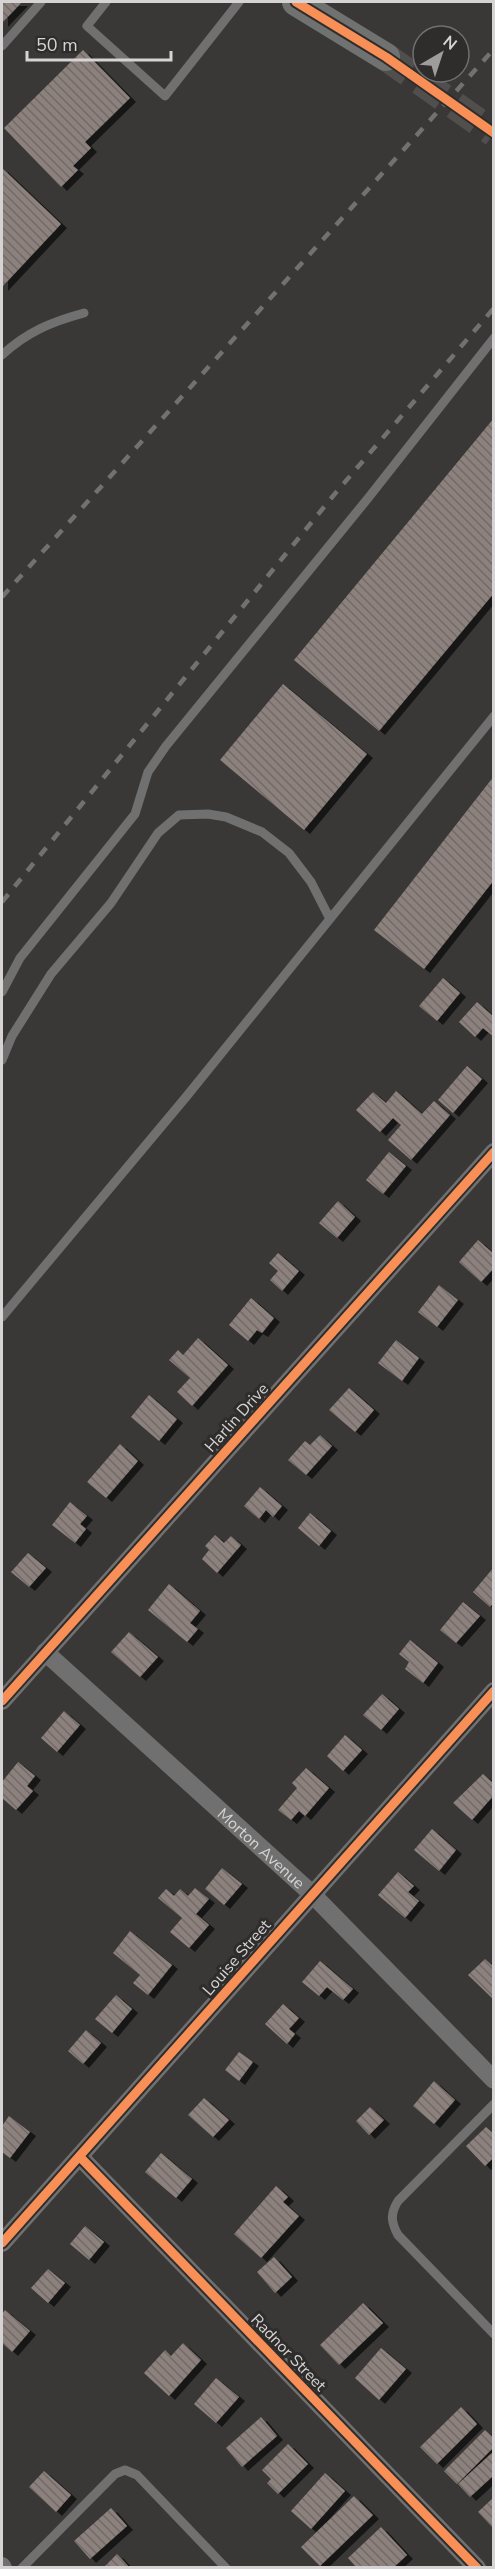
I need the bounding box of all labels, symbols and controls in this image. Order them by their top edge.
scale bar [27,24,171,62]
north arrow [411,24,471,84]
text: N [438,31,461,55]
text: 50 m [36,33,78,57]
street label: Harlin Drive [200,1378,274,1457]
street label: Morton Avenue [212,1803,309,1894]
street label: Louise Street [198,1915,276,2000]
street label: Radnor Street [246,2309,331,2397]

